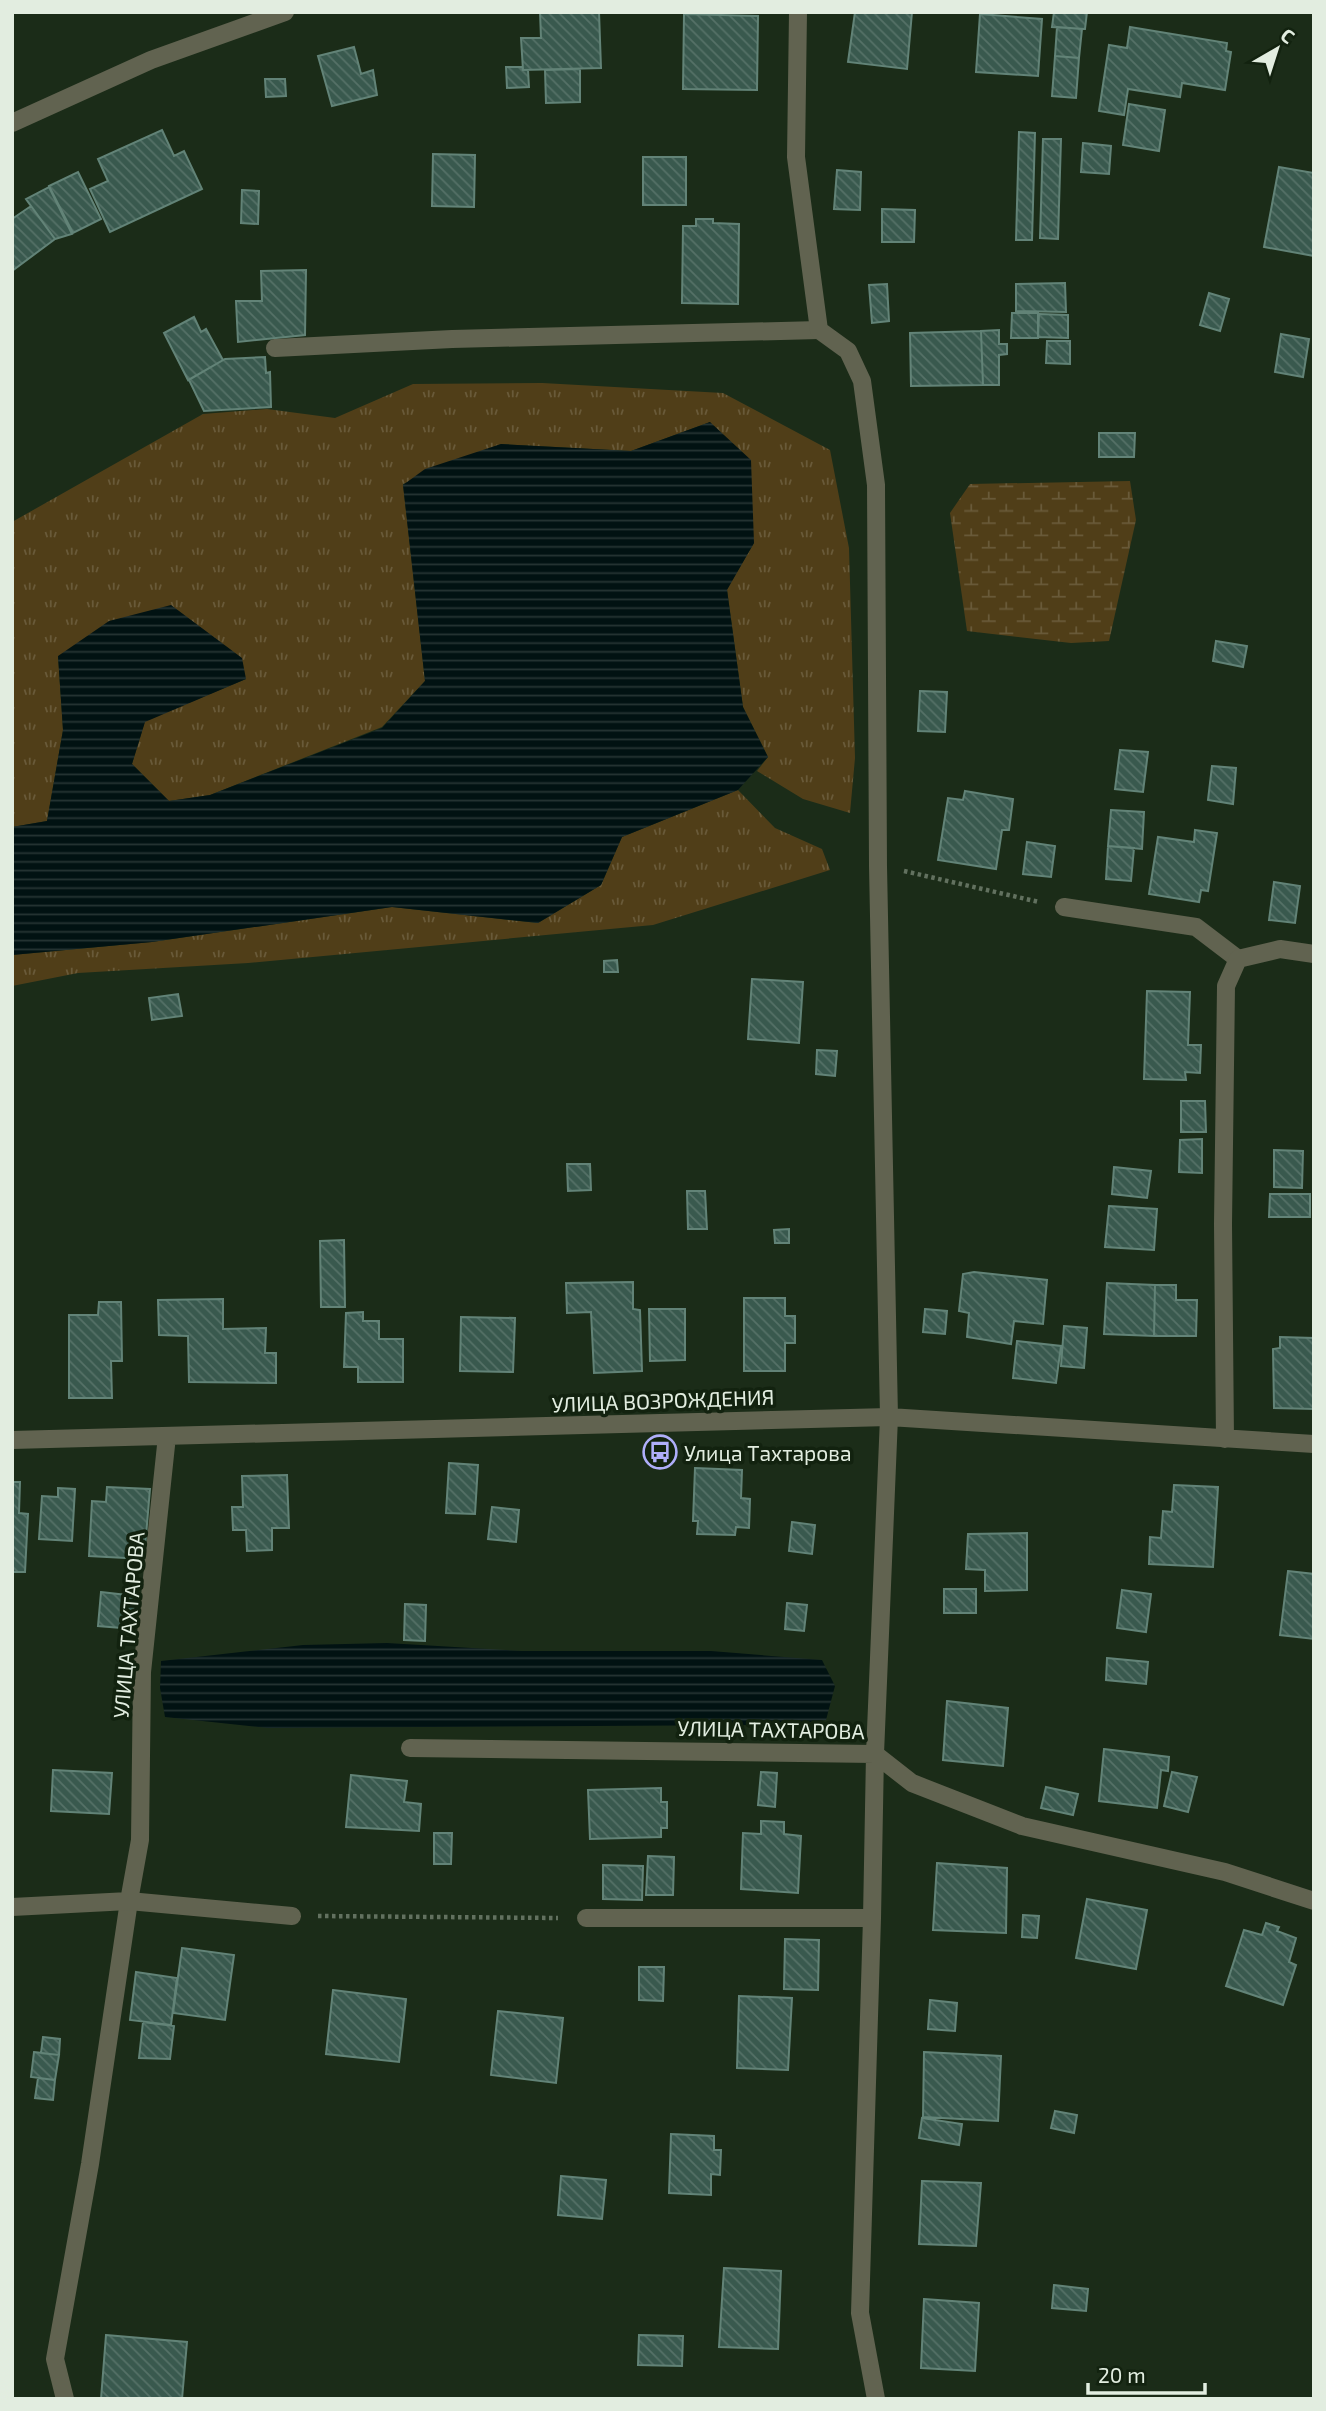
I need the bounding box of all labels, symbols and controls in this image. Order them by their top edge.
north arrow [1242,14,1312,84]
text: С [1276,23,1300,48]
street label: УЛИЦА ВОЗРОЖДЕНИЯ [551,1384,775,1416]
bus stop icon: Улица Тахтарова [641,1433,679,1471]
place label: Улица Тахтарова [684,1440,851,1465]
street label: УЛИЦА ТАХТАРОВА [107,1531,149,1719]
street label: УЛИЦА ТАХТАРОВА [677,1715,865,1743]
scale bar [1088,2352,1205,2396]
text: 20 m [1098,2362,1146,2387]

